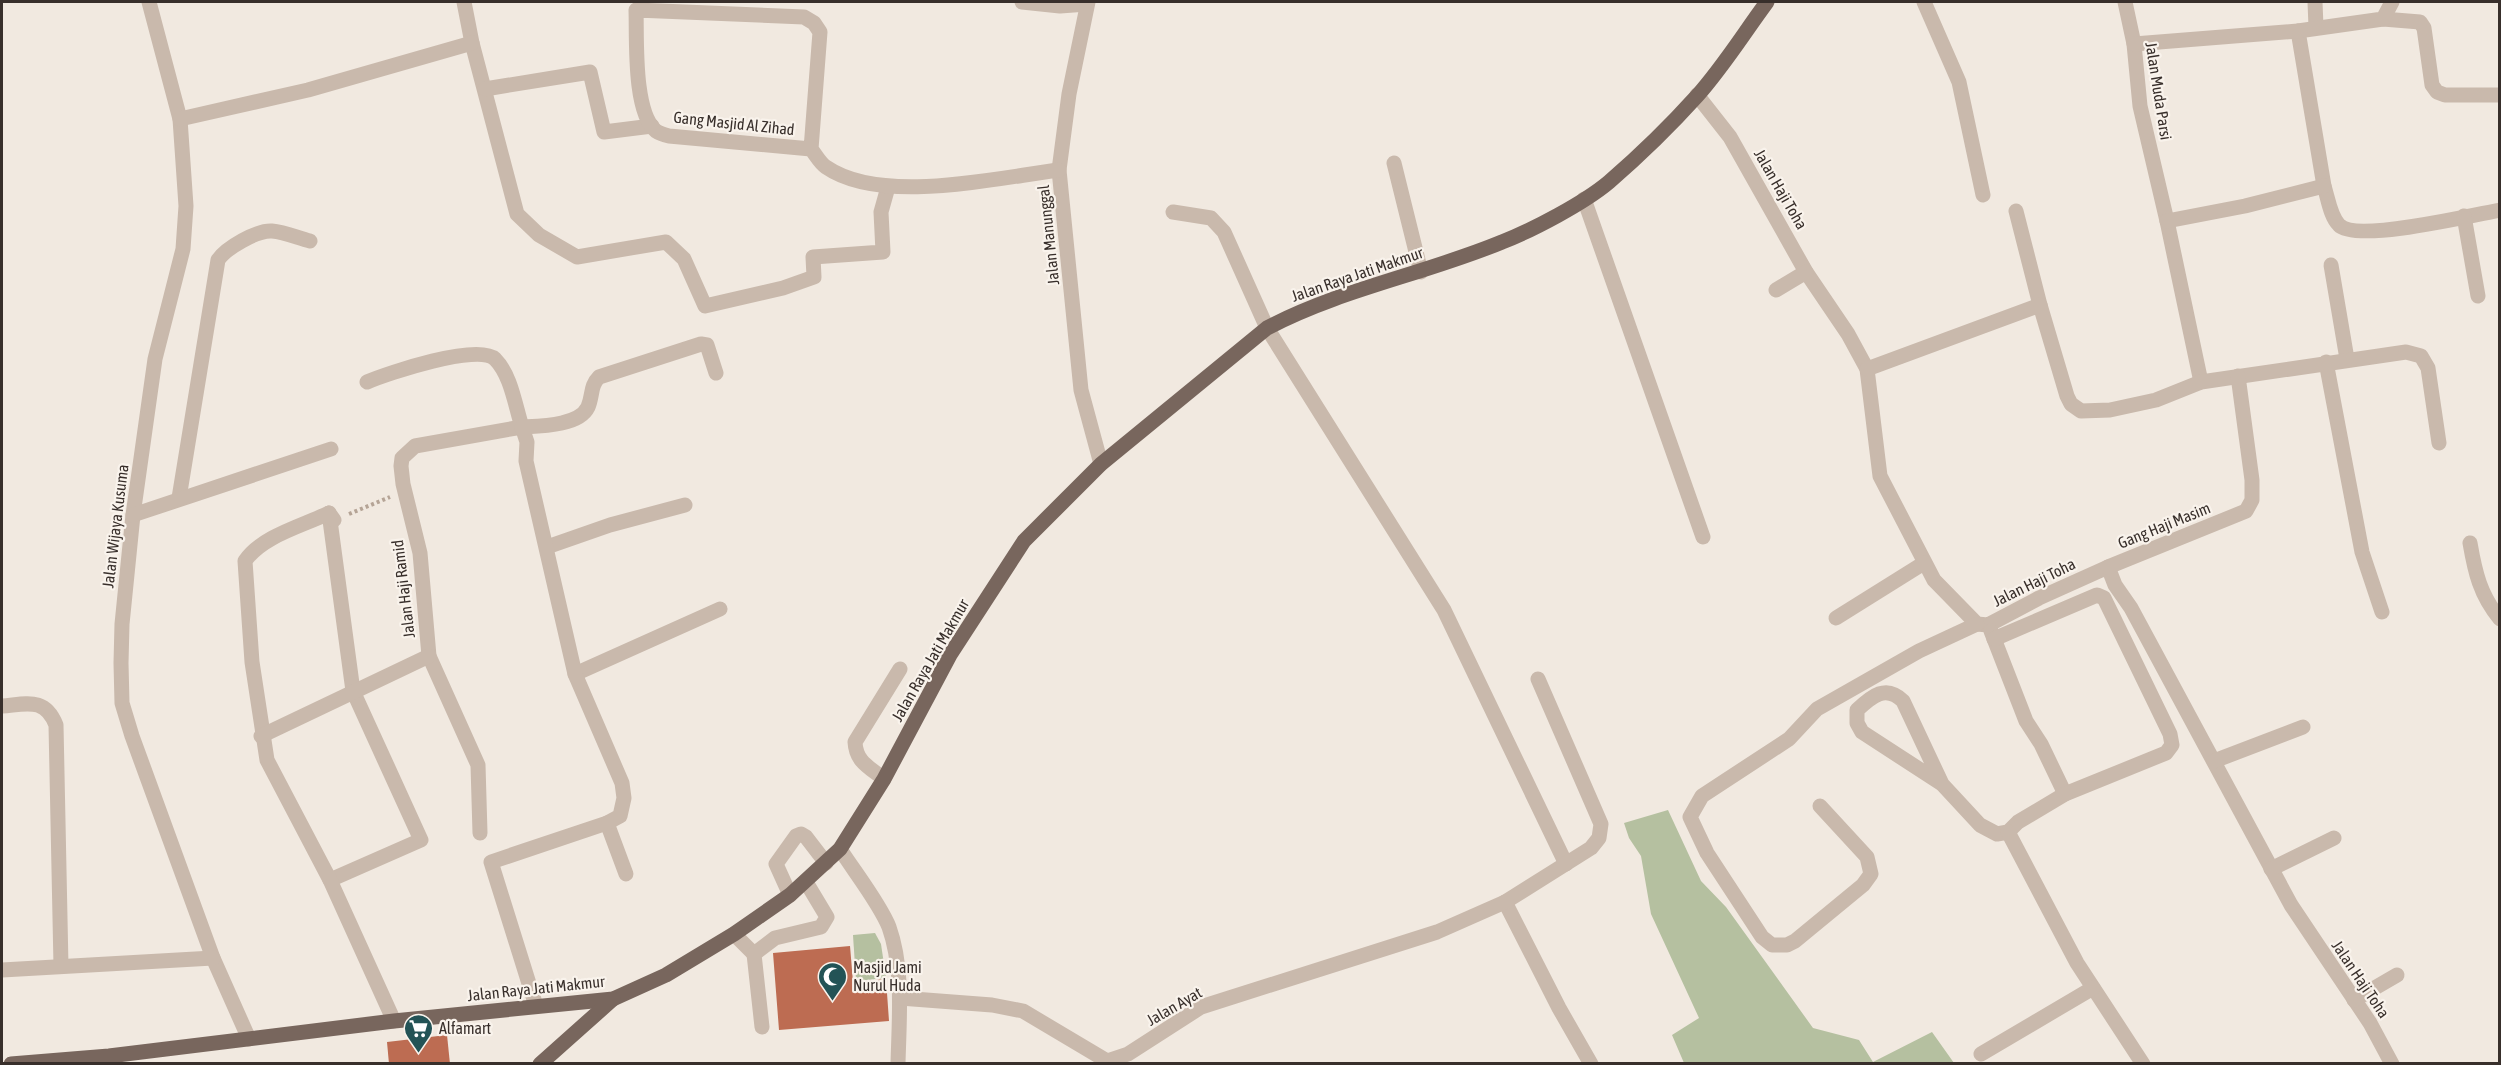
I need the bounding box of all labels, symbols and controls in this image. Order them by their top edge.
street label: Jalan Muda Parsi [2142,41,2176,141]
street label: Gang Masjid Al Zihad [672,108,795,139]
street label: Jalan Haji Toha [1750,146,1811,233]
street label: Jalan Manunggal [1034,183,1063,286]
street label: Jalan Raya Jati Makmur [1289,243,1426,306]
street label: Jalan Wijaya Kusuma [98,463,133,589]
street label: Gang Haji Masim [2115,498,2213,553]
street label: Jalan Haji Ramid [388,539,419,639]
street label: Jalan Haji Toha [1990,554,2078,611]
street label: Jalan Raya Jati Makmur [888,596,973,725]
street label: Jalan Haji Toha [2328,937,2393,1022]
place label: Masjid Jami Nurul Huda [853,958,922,994]
mosque icon: Masjid Jami Nurul Huda [816,960,848,1002]
street label: Jalan Raya Jati Makmur [466,972,606,1005]
street label: Jalan Ayat [1143,983,1206,1030]
supermarket icon: Alfamart [402,1012,434,1054]
place label: Alfamart [439,1019,491,1037]

